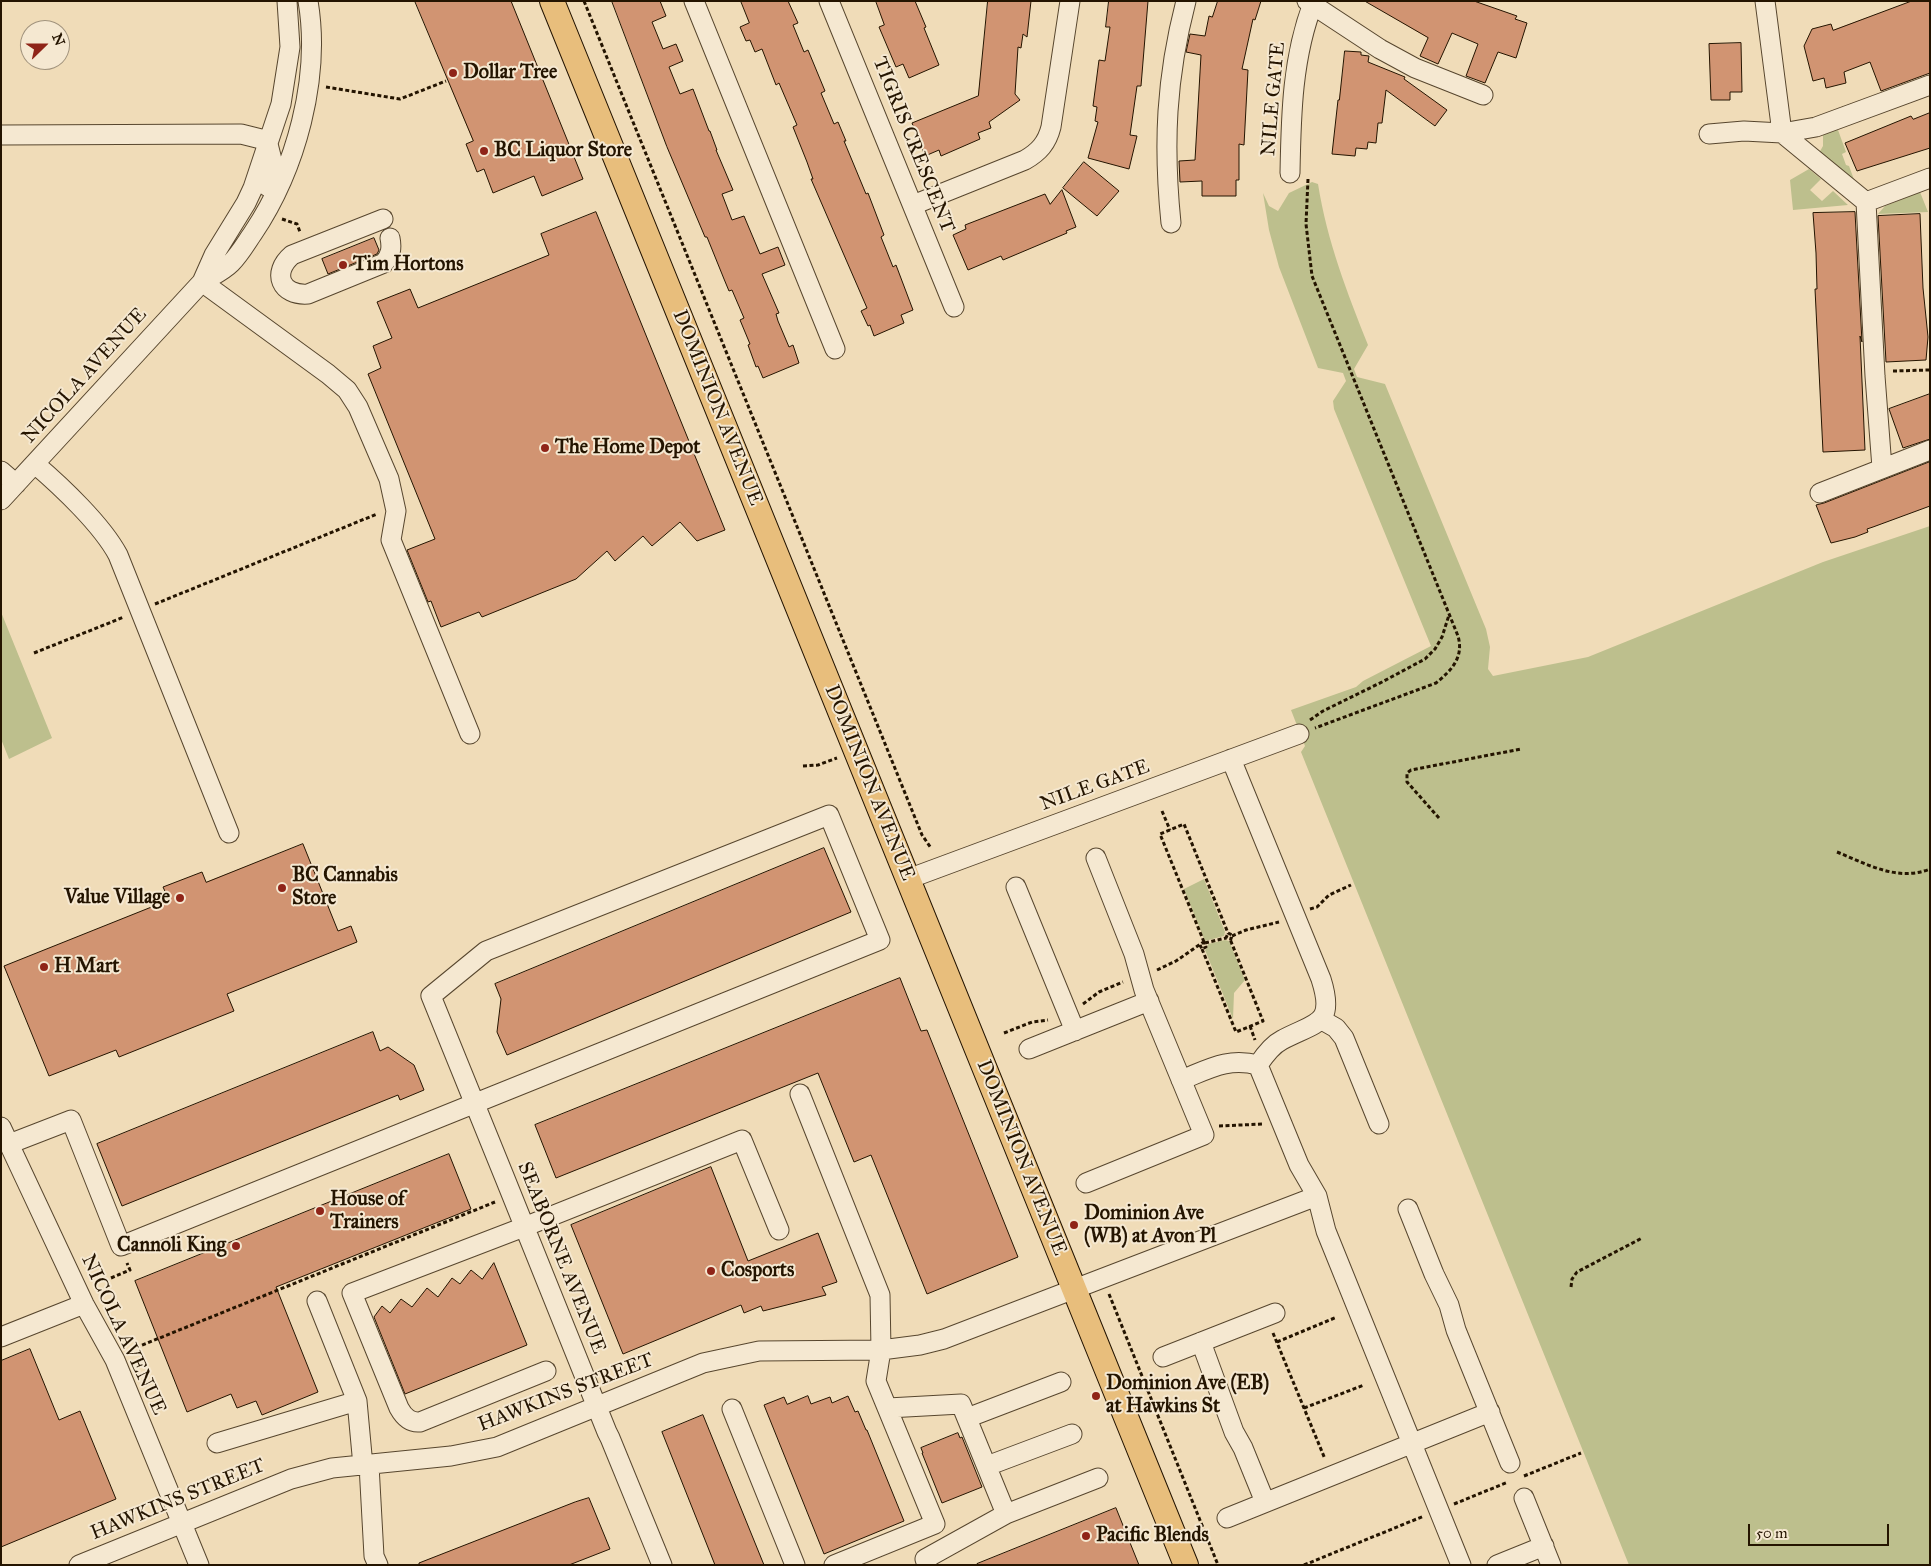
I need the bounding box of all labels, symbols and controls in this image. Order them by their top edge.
north arrow [20,20,70,70]
text: N [48,31,69,48]
street label: NILE GATE [1257,41,1291,157]
street label: TIGRIS CRESCENT [867,54,959,236]
place label: Dollar Tree [463,61,557,85]
marker: Dollar Tree [447,67,459,79]
place label: BC Liquor Store [494,139,632,163]
marker: BC Liquor Store [478,145,490,157]
place label: Tim Hortons [353,253,463,277]
marker: Tim Hortons [337,259,349,271]
street label: NICOLA AVENUE [18,303,152,449]
street label: DOMINION AVENUE [667,307,767,509]
place label: The Home Depot [555,436,700,460]
marker: The Home Depot [539,442,551,454]
street label: DOMINION AVENUE [819,682,919,884]
street label: NILE GATE [1037,755,1153,817]
place label: BC Cannabis Store [292,864,398,911]
marker: BC Cannabis Store [276,882,288,894]
place label: Value Village [64,886,170,910]
marker: Value Village [174,892,186,904]
place label: H Mart [54,955,119,979]
marker: H Mart [38,961,50,973]
street label: DOMINION AVENUE [971,1057,1071,1259]
street label: SEABORNE AVENUE [512,1159,610,1357]
place label: House of Trainers [330,1188,405,1235]
place label: Dominion Ave (WB) at Avon Pl [1084,1202,1216,1249]
marker: House of Trainers [314,1205,326,1217]
marker: Dominion Ave (WB) at Avon Pl [1068,1219,1080,1231]
place label: Cannoli King [117,1234,226,1258]
marker: Cannoli King [230,1240,242,1252]
street label: NICOLA AVENUE [75,1251,171,1419]
place label: Cosports [721,1259,794,1283]
marker: Cosports [705,1265,717,1277]
street label: HAWKINS STREET [475,1349,657,1437]
place label: Dominion Ave (EB) at Hawkins St [1106,1372,1269,1419]
marker: Dominion Ave (EB) at Hawkins St [1090,1390,1102,1402]
street label: HAWKINS STREET [87,1454,269,1546]
scale bar [1751,1514,1892,1546]
place label: Pacific Blends [1096,1524,1209,1548]
text: 50 m [1756,1524,1788,1542]
marker: Pacific Blends [1080,1530,1092,1542]

